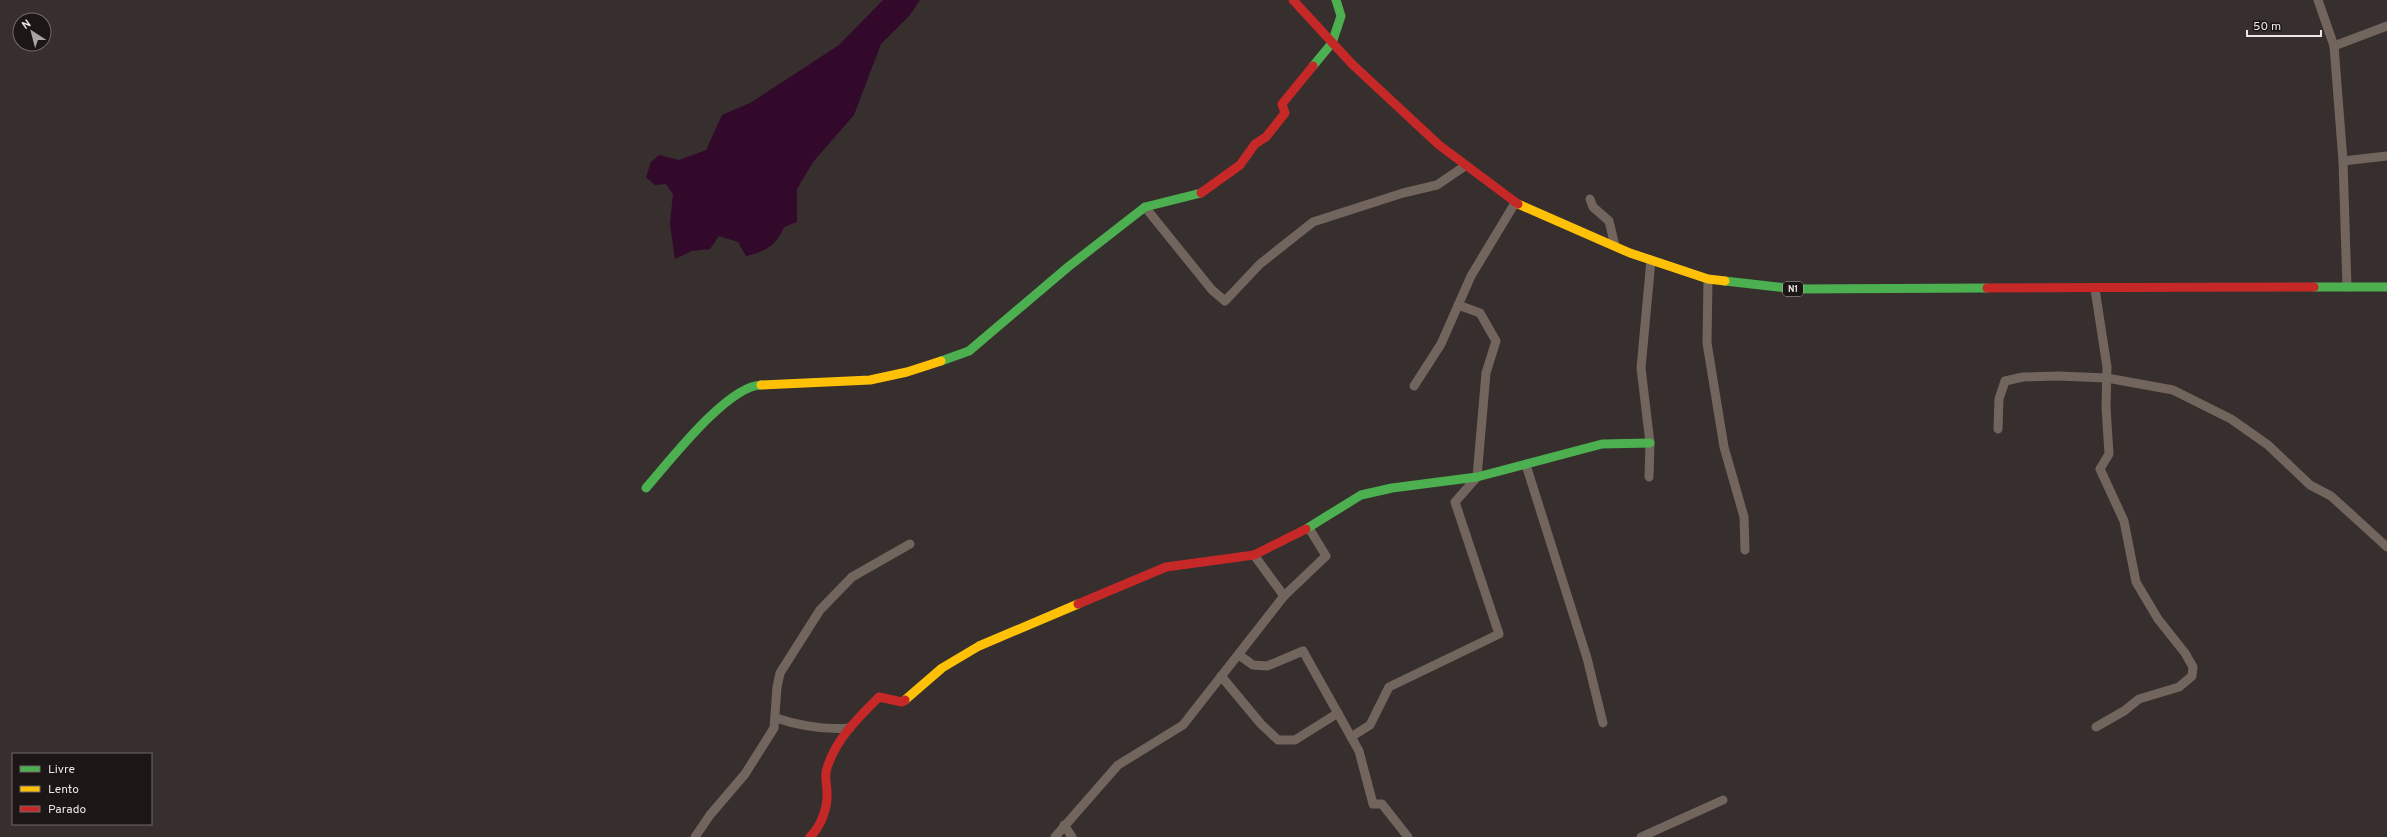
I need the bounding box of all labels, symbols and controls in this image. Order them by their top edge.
north arrow [12,12,52,52]
scale bar [2247,12,2321,38]
text: N [19,17,34,33]
text: 50 m [2253,19,2281,35]
road number: N1 [1783,282,1803,296]
legend [12,753,152,825]
text: Livre [48,762,75,778]
text: Lento [48,782,79,798]
text: Parado [48,802,86,818]

